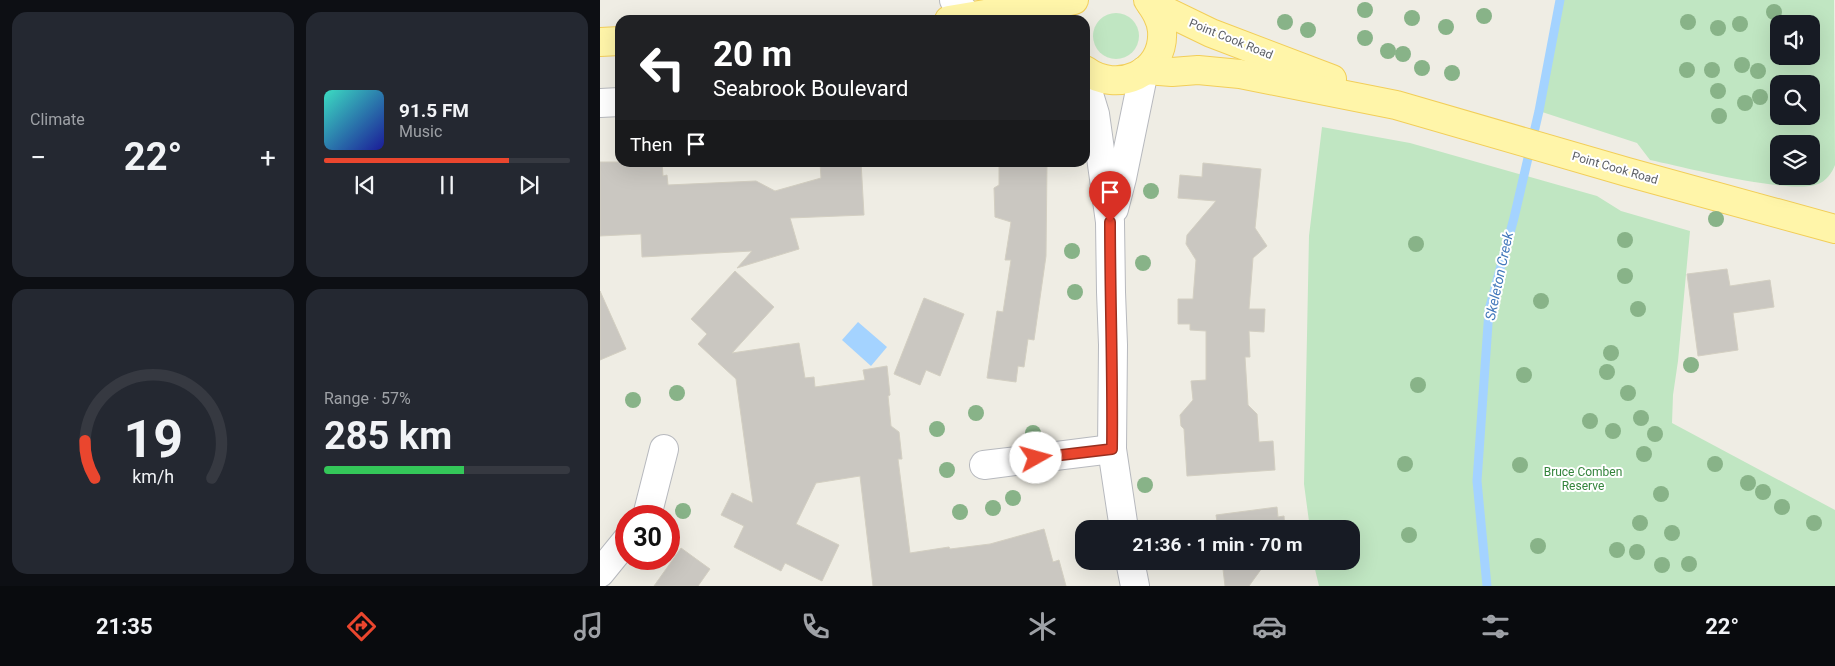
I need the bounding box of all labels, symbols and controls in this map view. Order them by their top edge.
map controls [1770,15,1820,185]
button: sound [1770,15,1820,65]
street label: Point Cook Road [1187,16,1275,62]
text: 20 m [713,34,792,75]
icon: left [630,35,695,100]
button: search [1770,75,1820,125]
text: Seabrook Boulevard [713,76,908,101]
text: 91.5 FM [399,99,469,122]
text: Climate [30,110,85,129]
text: Music [399,122,442,141]
icon: arrive [682,130,710,158]
text: Then [630,133,672,156]
text: 22° [124,135,182,179]
button: layers [1770,135,1820,185]
text: − [30,141,46,174]
text: + [260,141,276,174]
street label: Point Cook Road [1570,149,1660,187]
icon: previous [351,171,379,199]
icon: pause [433,171,461,199]
icon: next [515,171,543,199]
pin [1089,171,1131,222]
icon: arrive [1096,178,1124,206]
water label: Skeleton Creek [1482,229,1516,322]
text: Range · 57% [324,389,411,408]
text: 19 [123,409,183,470]
text: 285 km [324,414,452,458]
position arrow [1009,431,1061,483]
park label: Bruce Comben Reserve [1544,465,1622,493]
text: km/h [132,466,174,487]
speed limit sign: 30 [615,505,680,570]
text: 21:36 · 1 min · 70 m [1132,533,1303,556]
icon: directions [344,609,379,644]
icon: music [571,609,606,644]
icon: phone [798,609,833,644]
icon: climate [1025,609,1060,644]
icon: car [1252,609,1287,644]
icon: filters [1478,609,1513,644]
text: 21:35 [96,614,153,639]
text: 22° [1705,614,1739,639]

